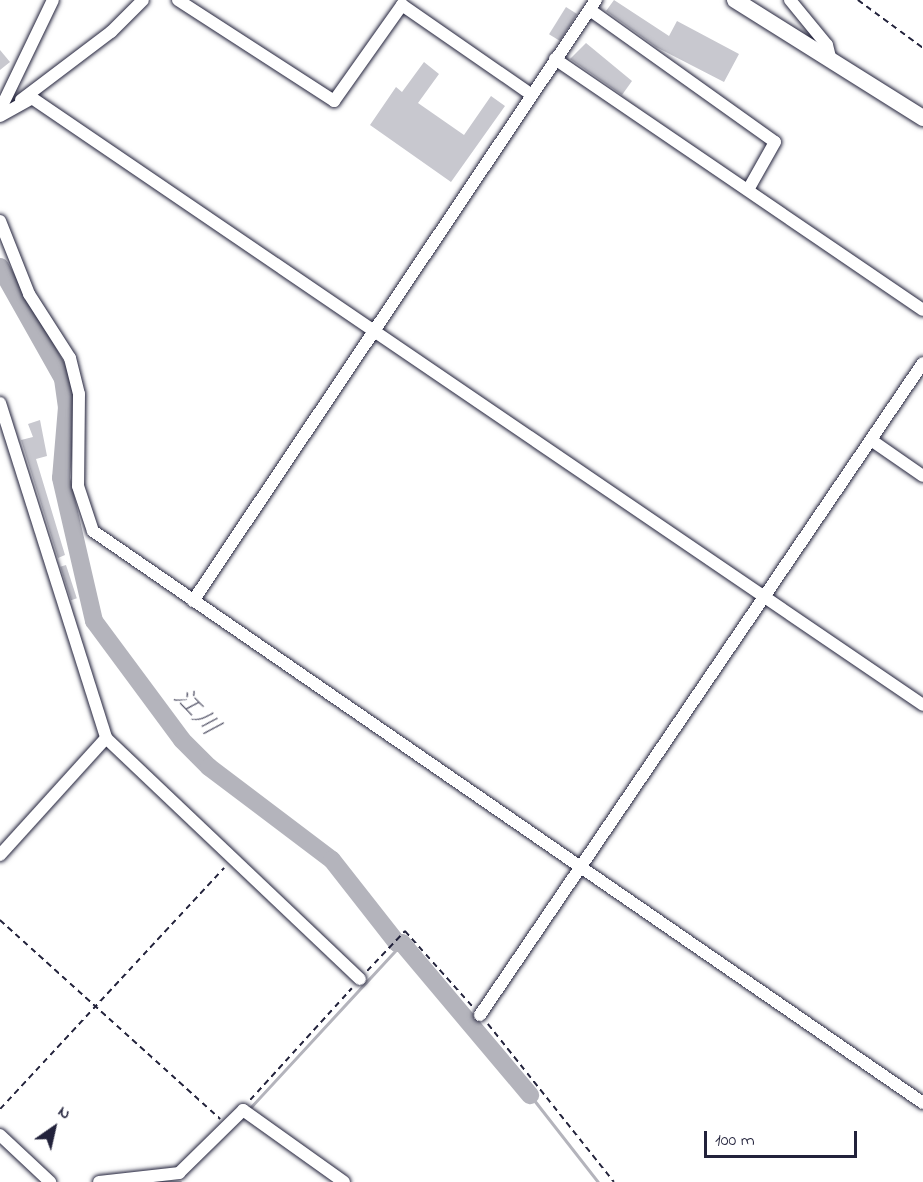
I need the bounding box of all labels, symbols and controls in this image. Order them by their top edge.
water label: 江川 [166,682,226,744]
north arrow [24,1098,84,1158]
text: N [53,1100,75,1126]
scale bar [707,1119,860,1157]
text: 100 m [715,1128,755,1154]

